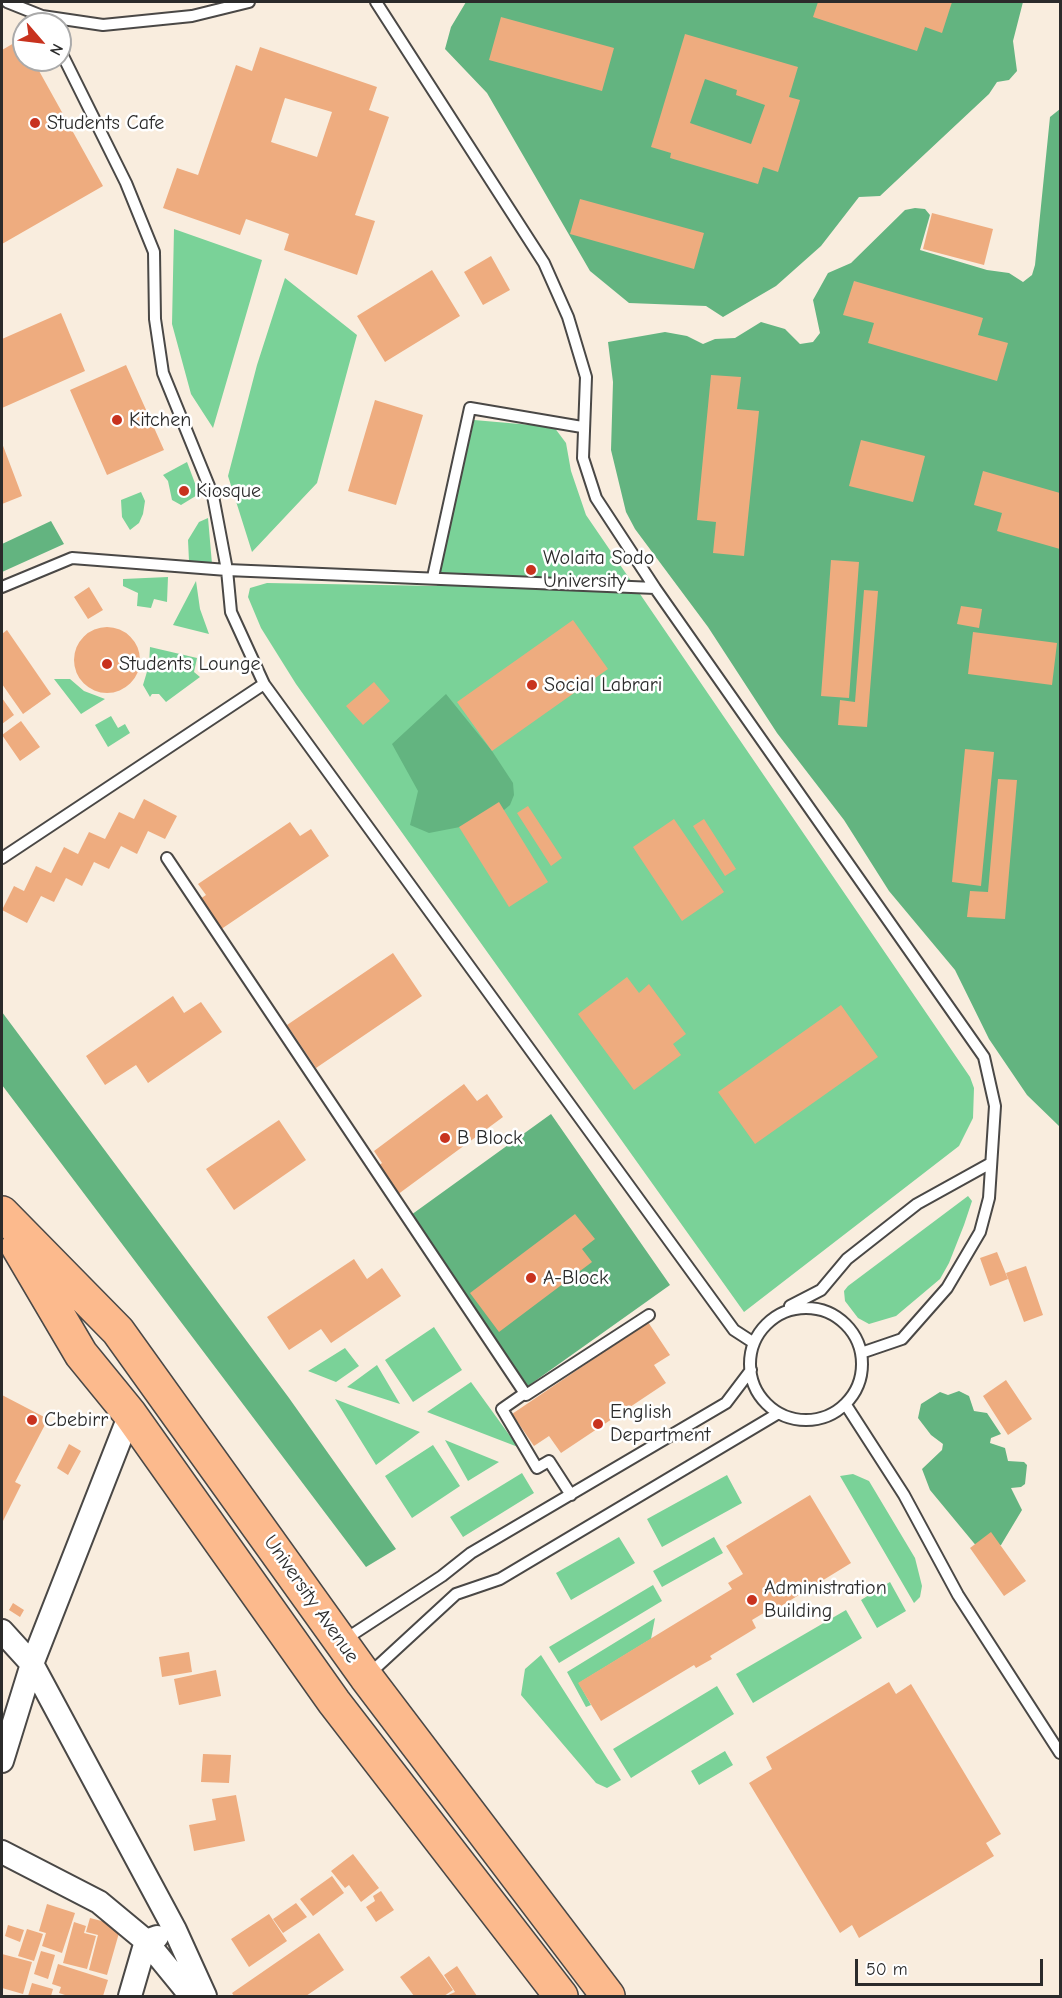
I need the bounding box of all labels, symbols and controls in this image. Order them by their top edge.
north arrow [12,12,72,72]
text: N [46,41,67,58]
place label: Students Cafe [47,111,164,135]
marker: Students Cafe [28,116,42,130]
place label: Kitchen [129,408,191,432]
marker: Kitchen [110,413,124,427]
place label: Kiosque [196,479,261,503]
marker: Kiosque [177,484,191,498]
place label: Wolaita Sodo University [543,546,654,593]
marker: Wolaita Sodo University [524,563,538,577]
place label: Students Lounge [119,652,261,676]
marker: Students Lounge [100,657,114,671]
place label: Social Labrari [544,673,662,697]
marker: Social Labrari [525,678,539,692]
place label: B Block [457,1126,523,1150]
marker: B Block [438,1131,452,1145]
place label: A-Block [543,1266,609,1290]
marker: A-Block [524,1271,538,1285]
place label: English Department [610,1400,711,1447]
place label: Cbebirr [44,1408,108,1432]
marker: Cbebirr [25,1413,39,1427]
marker: English Department [591,1417,605,1431]
street label: University Avenue [258,1531,364,1667]
place label: Administration Building [764,1576,887,1623]
marker: Administration Building [745,1593,759,1607]
scale bar [858,1947,1046,1985]
text: 50 m [866,1959,908,1980]

